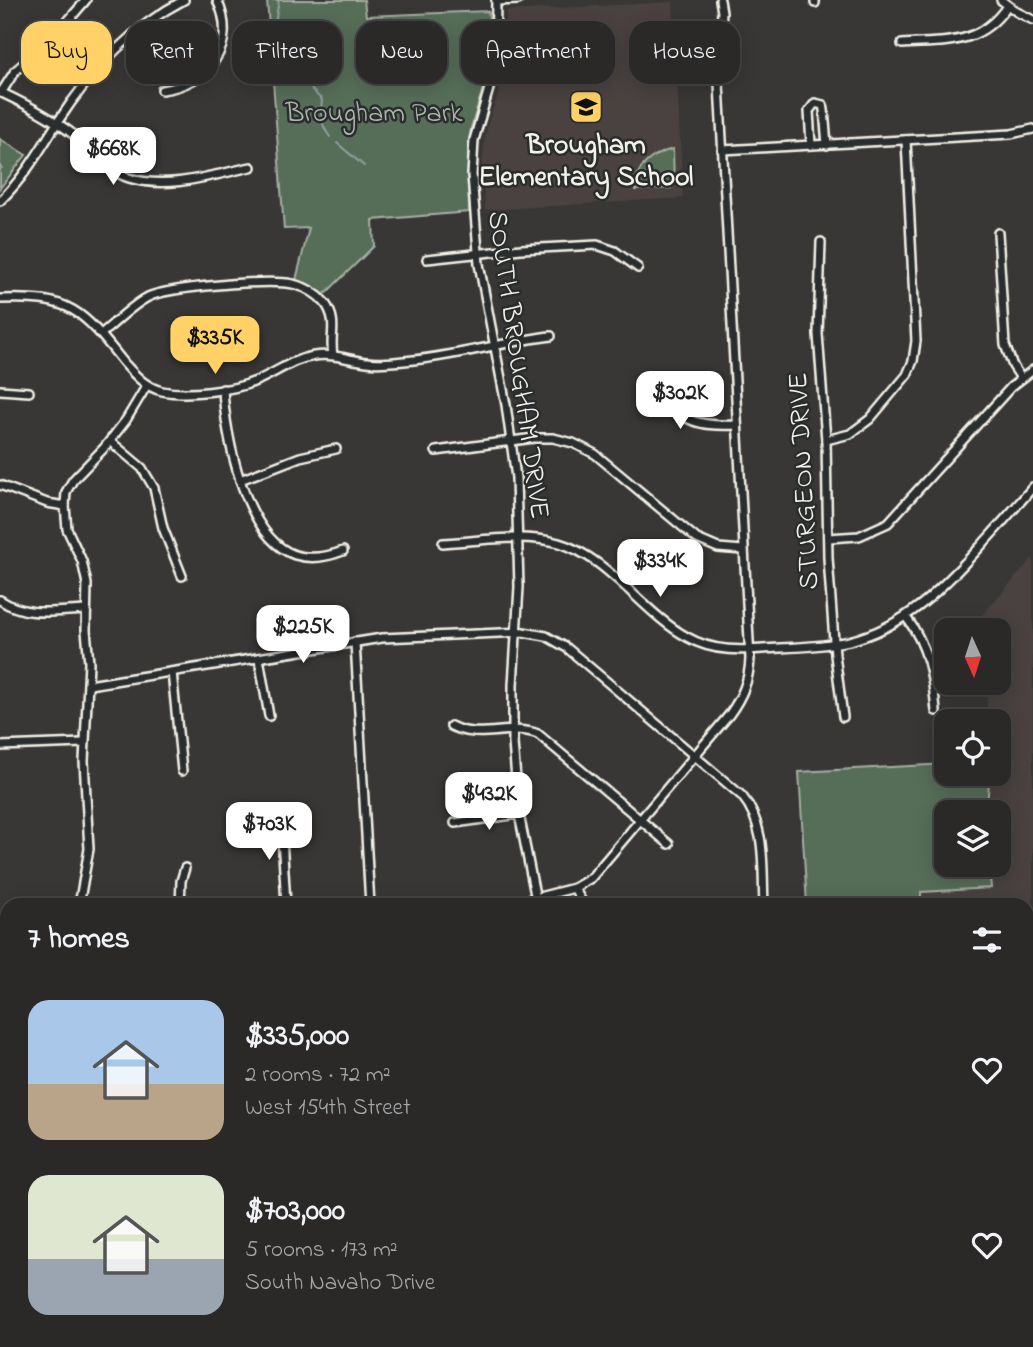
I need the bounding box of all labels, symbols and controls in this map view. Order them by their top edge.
chip: Buy [21,21,112,84]
chip: Rent [126,21,218,84]
chip: Filters [232,21,342,84]
chip: New [356,21,447,84]
chip: Apartment [461,21,615,84]
chip: House [629,21,740,84]
school or university icon: Brougham Elementary School [567,88,605,126]
park label: Brougham Park [284,94,463,135]
place label: Brougham Elementary School [479,126,694,199]
pin: $668K [64,128,162,187]
text: $668K [86,133,140,166]
street label: SOUTH BROUGHAM DRIVE [475,209,559,521]
pin: $335K [166,316,264,376]
text: $335K [186,322,244,355]
street label: STURGEON DRIVE [779,371,831,591]
pin: $302K [631,372,729,431]
text: $302K [652,377,708,410]
pin: $334K [611,540,709,599]
text: $334K [633,545,687,578]
pin: $225K [254,606,352,665]
text: $225K [272,611,334,644]
north arrow [934,618,1012,695]
map controls [934,618,1011,877]
button: locate [934,709,1011,786]
pin: $432K [440,772,538,832]
text: $432K [461,778,517,811]
button: layers [934,800,1011,877]
pin: $703K [220,802,318,862]
text: $703K [242,808,296,841]
text: 7 homes [28,918,130,962]
icon: filters [968,921,1006,959]
text: $335,000 [245,1015,349,1059]
icon: home [84,1028,168,1112]
icon: heart [968,1051,1006,1089]
text: 2 rooms · 72 m² [245,1059,391,1092]
text: West 154th Street [245,1092,411,1125]
text: $703,000 [245,1190,345,1234]
icon: home [84,1203,168,1287]
icon: heart [968,1226,1006,1264]
text: 5 rooms · 173 m² [245,1234,398,1267]
text: South Navaho Drive [245,1267,435,1300]

